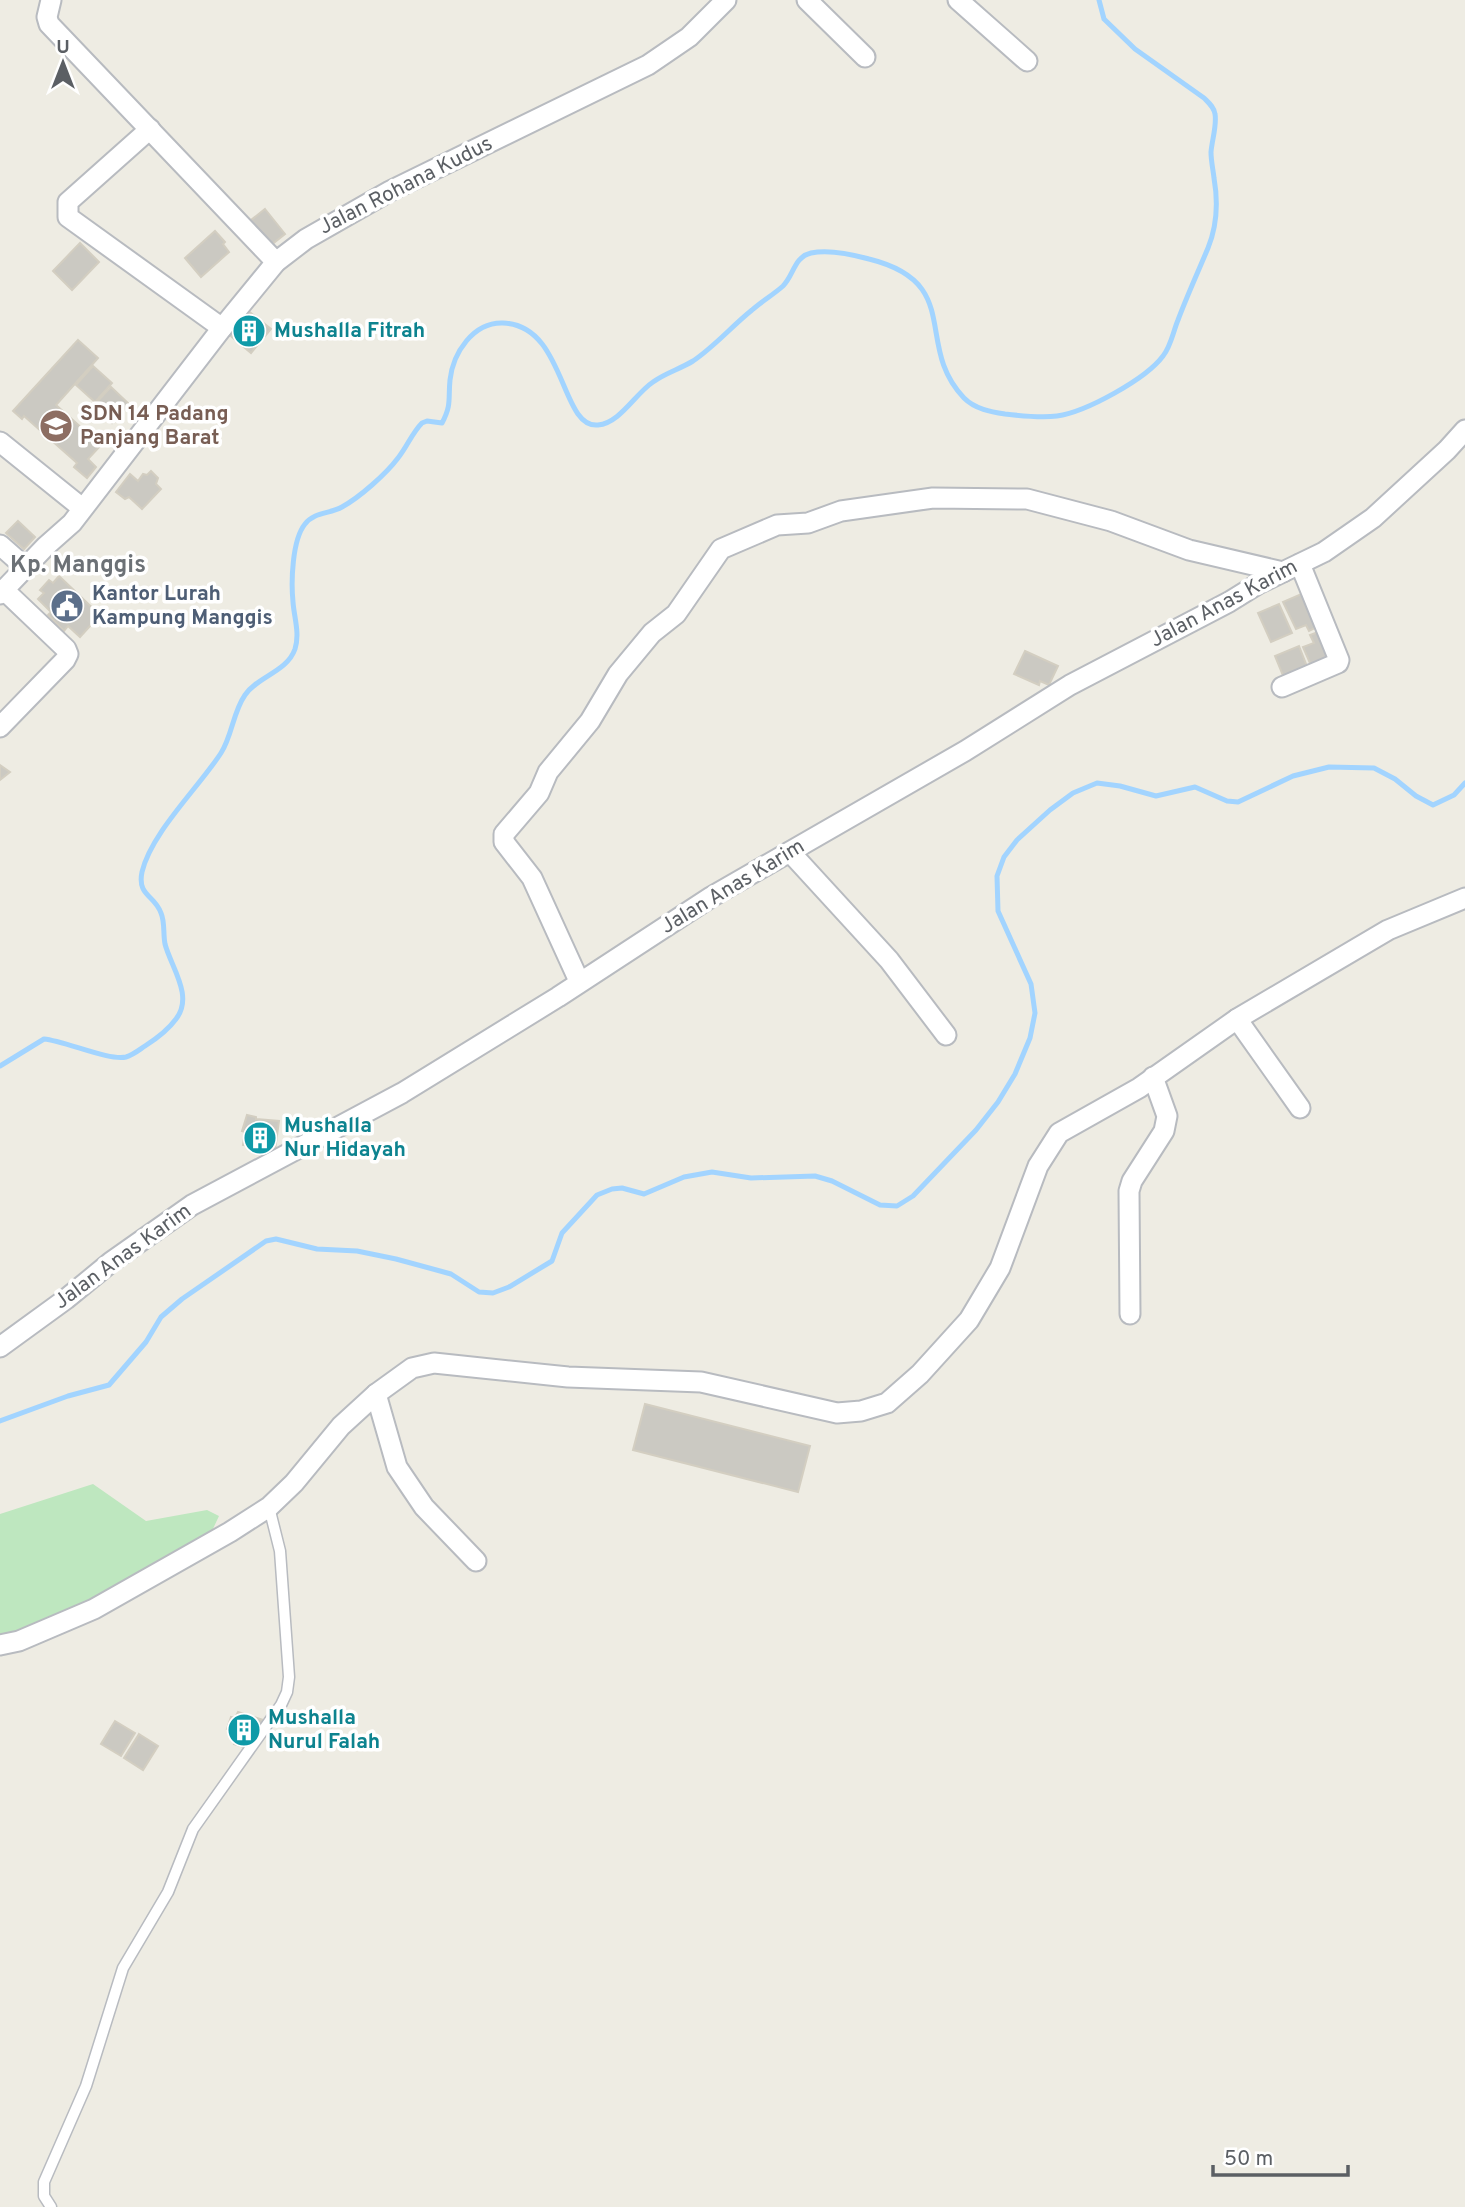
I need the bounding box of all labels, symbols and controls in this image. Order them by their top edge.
north arrow [28,28,98,98]
text: U [56,36,70,60]
street label: Jalan Rohana Kudus [315,131,497,241]
building icon: Mushalla Fitrah [230,312,268,350]
place label: Mushalla Fitrah [274,318,425,345]
place label: SDN 14 Padang Panjang Barat [80,401,229,452]
school or university icon: SDN 14 Padang Panjang Barat [37,407,75,445]
district label: Kp. Manggis [10,551,146,581]
street label: Jalan Anas Karim [1146,554,1302,654]
place label: Kantor Lurah Kampung Manggis [92,581,273,632]
public building icon: Kantor Lurah Kampung Manggis [48,587,86,625]
street label: Jalan Anas Karim [656,833,810,941]
place label: Mushalla Nur Hidayah [284,1113,406,1164]
building icon: Mushalla Nur Hidayah [241,1119,279,1157]
street label: Jalan Anas Karim [49,1198,197,1316]
place label: Mushalla Nurul Falah [268,1705,380,1756]
building icon: Mushalla Nurul Falah [225,1711,263,1749]
scale bar [1213,2134,1348,2178]
text: 50 m [1224,2146,1273,2173]

